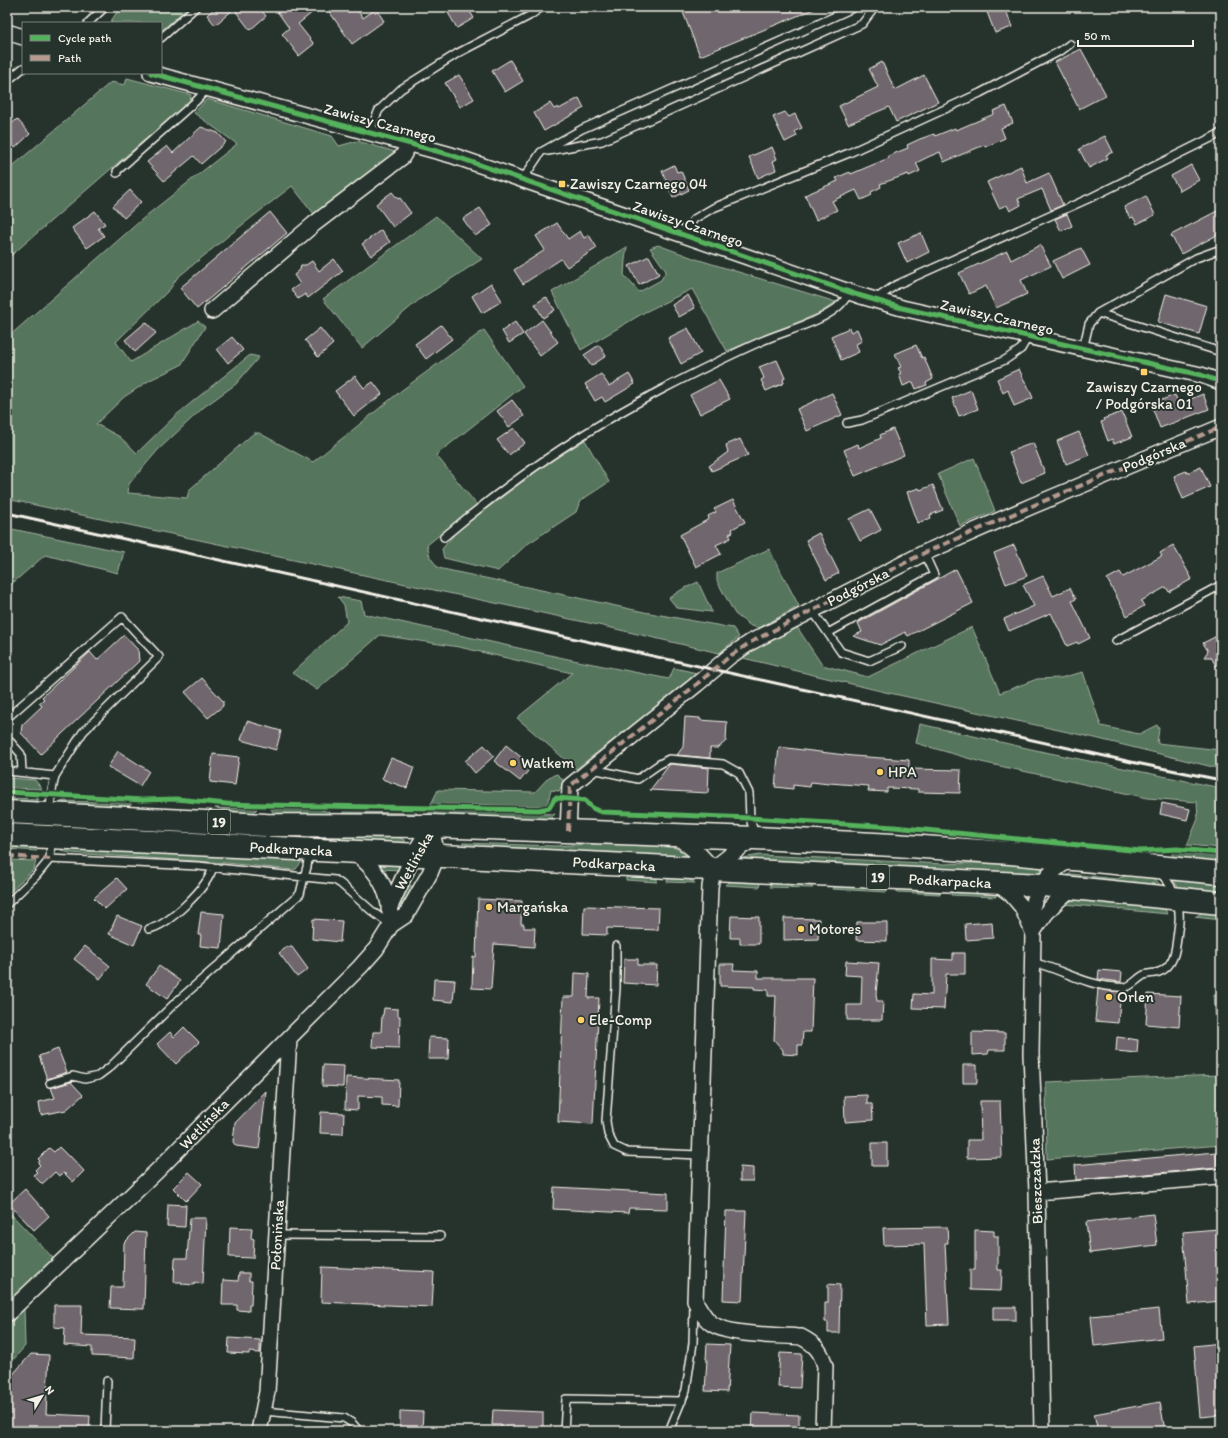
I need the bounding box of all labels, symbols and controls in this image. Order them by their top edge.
legend [22,22,162,74]
scale bar [1078,22,1193,48]
text: 50 m [1084,29,1110,43]
text: Cycle path [58,31,112,45]
text: Path [58,51,81,65]
street label: Zawiszy Czarnego [322,99,438,147]
place label: Zawiszy Czarnego 04 [570,175,707,193]
marker: Zawiszy Czarnego 04 [557,179,567,189]
street label: Zawiszy Czarnego [630,197,746,251]
street label: Zawiszy Czarnego [939,295,1055,339]
marker: Zawiszy Czarnego / Podgórska 01 [1139,367,1149,377]
place label: Zawiszy Czarnego / Podgórska 01 [1086,378,1202,413]
street label: Podgórska [1119,433,1189,476]
street label: Podgórska [824,564,892,610]
place label: Watkem [521,754,574,772]
marker: Watkem [508,758,518,768]
place label: HPA [888,763,917,781]
marker: HPA [875,767,885,777]
road number: 19 [208,810,230,834]
street label: Wetlińska [391,828,437,893]
street label: Podkarpacka [249,838,333,860]
street label: Podkarpacka [572,853,656,875]
road number: 19 [867,865,889,889]
street label: Podkarpacka [908,870,992,892]
place label: Margańska [497,898,569,916]
marker: Margańska [484,902,494,912]
place label: Motores [809,920,862,938]
marker: Motores [796,924,806,934]
place label: Orlen [1117,988,1154,1006]
marker: Orlen [1104,992,1114,1002]
place label: Ele-Comp [589,1011,652,1029]
marker: Ele-Comp [576,1015,586,1025]
street label: Wetlińska [175,1095,233,1153]
street label: Bieszczadzka [1025,1137,1047,1225]
street label: Połonińska [266,1199,288,1271]
north arrow [22,1376,62,1416]
text: N [42,1383,57,1397]

